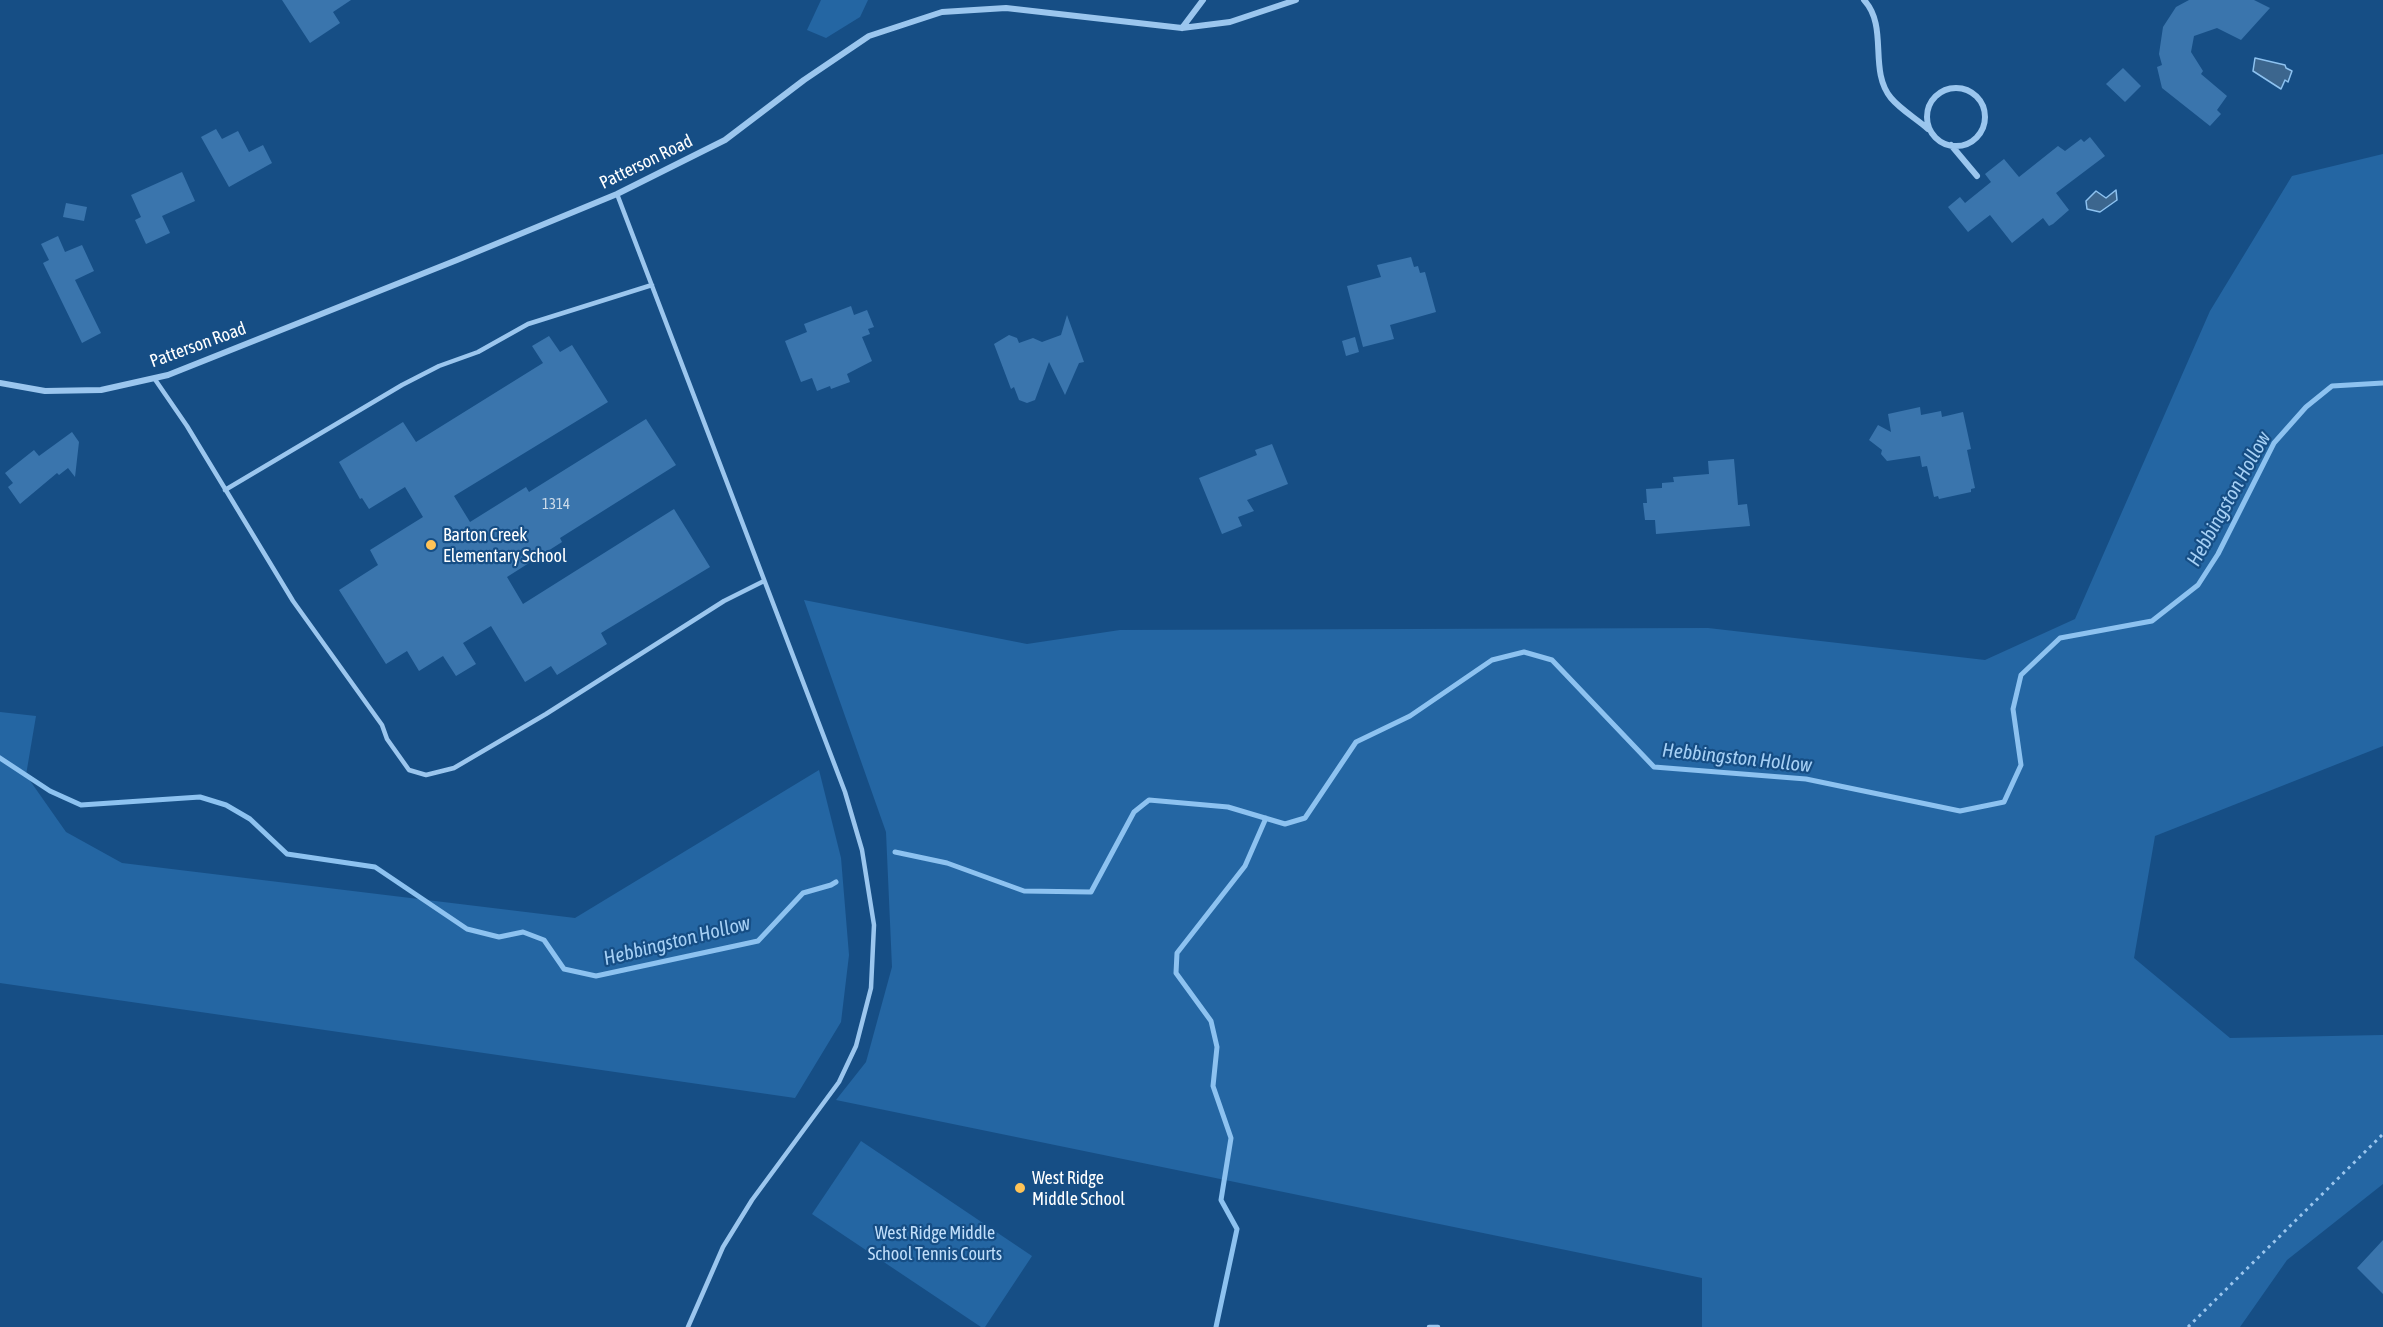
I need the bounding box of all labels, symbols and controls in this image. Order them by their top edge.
street label: Patterson Road [596,130,696,194]
street label: Patterson Road [147,318,249,372]
water label: Hebbingston Hollow [2182,427,2276,571]
house number: 1314 [542,495,570,513]
place label: Barton Creek Elementary School [443,524,567,566]
marker: Barton Creek Elementary School [424,538,438,552]
water label: Hebbingston Hollow [1661,738,1813,778]
water label: Hebbingston Hollow [601,911,753,971]
place label: West Ridge Middle School [1032,1167,1125,1210]
marker: West Ridge Middle School [1013,1181,1027,1195]
park label: West Ridge Middle School Tennis Courts [868,1222,1002,1264]

